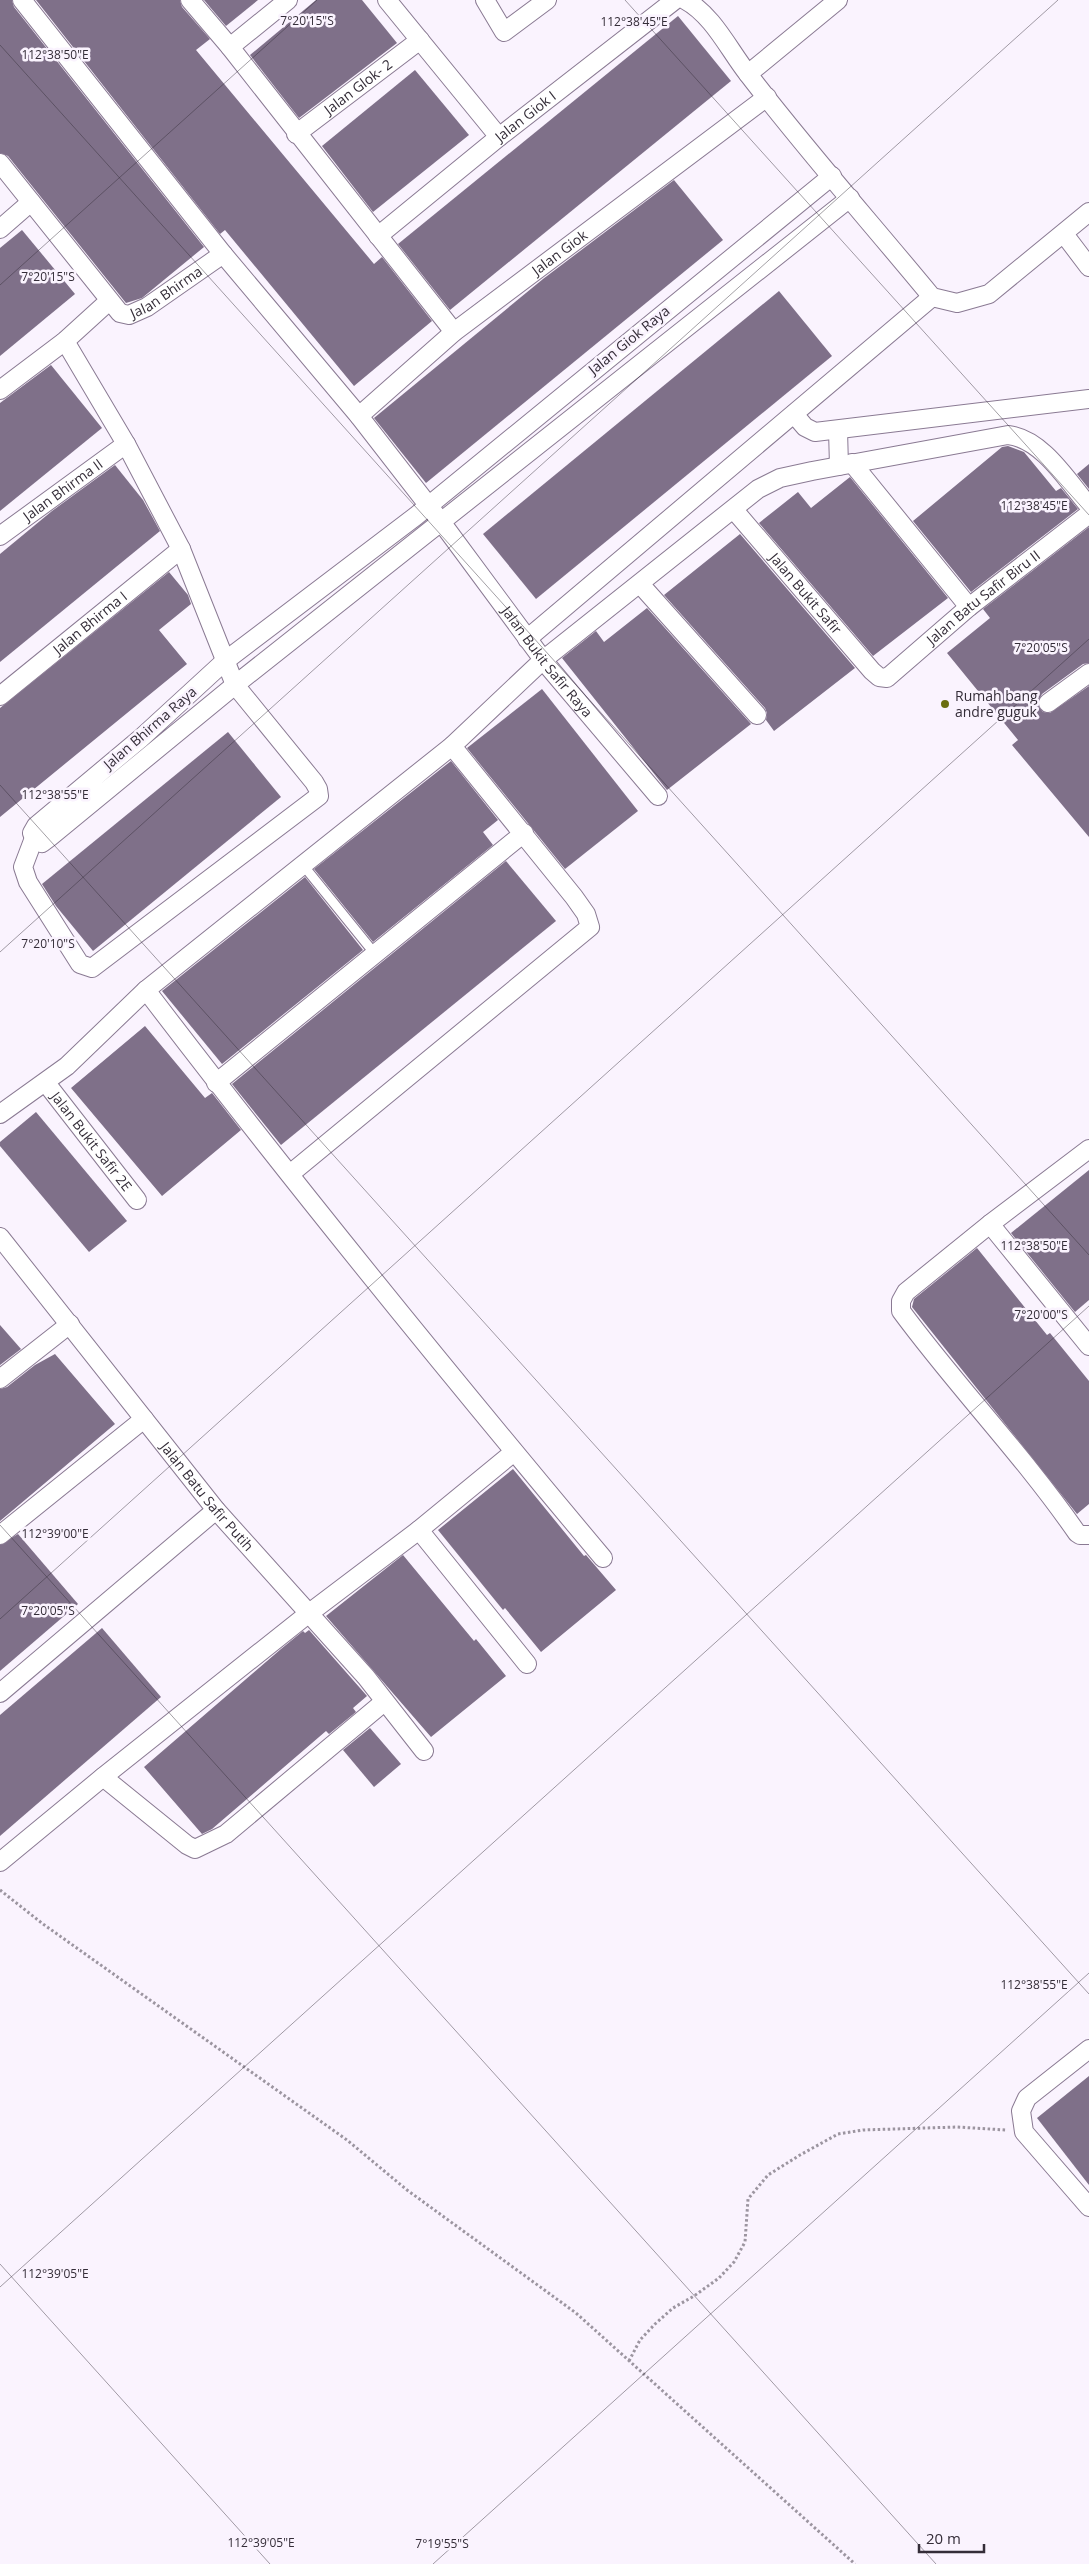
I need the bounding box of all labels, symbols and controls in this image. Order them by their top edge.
text: 7°20'15"S [280,12,334,29]
text: 112°38'45"E [600,13,668,30]
text: 112°38'50"E [21,46,89,63]
street label: Jalan Glok- 2 [318,55,396,120]
street label: Jalan Giok I [489,86,560,147]
street label: Jalan Giok [526,225,591,280]
street label: Jalan Bhirma [125,261,206,323]
text: 7°20'15"S [21,268,75,285]
street label: Jalan Giok Raya [583,301,673,380]
street label: Jalan Bhirma II [17,454,106,526]
text: 112°38'45"E [1000,497,1068,514]
street label: Jalan Batu Safir Biru II [921,545,1044,650]
street label: Jalan Bukit Safir [764,547,846,638]
street label: Jalan Bhirma I [47,587,131,660]
street label: Jalan Bukit Safir Raya [497,601,597,721]
text: 7°20'05"S [1014,639,1068,656]
street label: Jalan Bhirma Raya [98,682,200,775]
place label: Rumah bang andre guguk [955,686,1038,721]
marker: Rumah bang andre guguk [939,698,951,710]
text: 112°38'55"E [21,786,89,803]
text: 7°20'10"S [21,935,75,952]
street label: Jalan Bukit Safir 2E [46,1086,137,1195]
text: 112°38'50"E [1000,1237,1068,1254]
text: 7°20'00"S [1014,1306,1068,1323]
street label: Jalan Batu Safir Putih [155,1436,258,1555]
text: 112°39'00"E [21,1525,89,1542]
text: 7°20'05"S [21,1602,75,1619]
text: 112°38'55"E [1000,1976,1068,1993]
text: 112°39'05"E [21,2265,89,2282]
scale bar [919,2522,984,2554]
text: 20 m [926,2528,961,2548]
text: 112°39'05"E [227,2534,295,2551]
text: 7°19'55"S [415,2535,469,2552]

